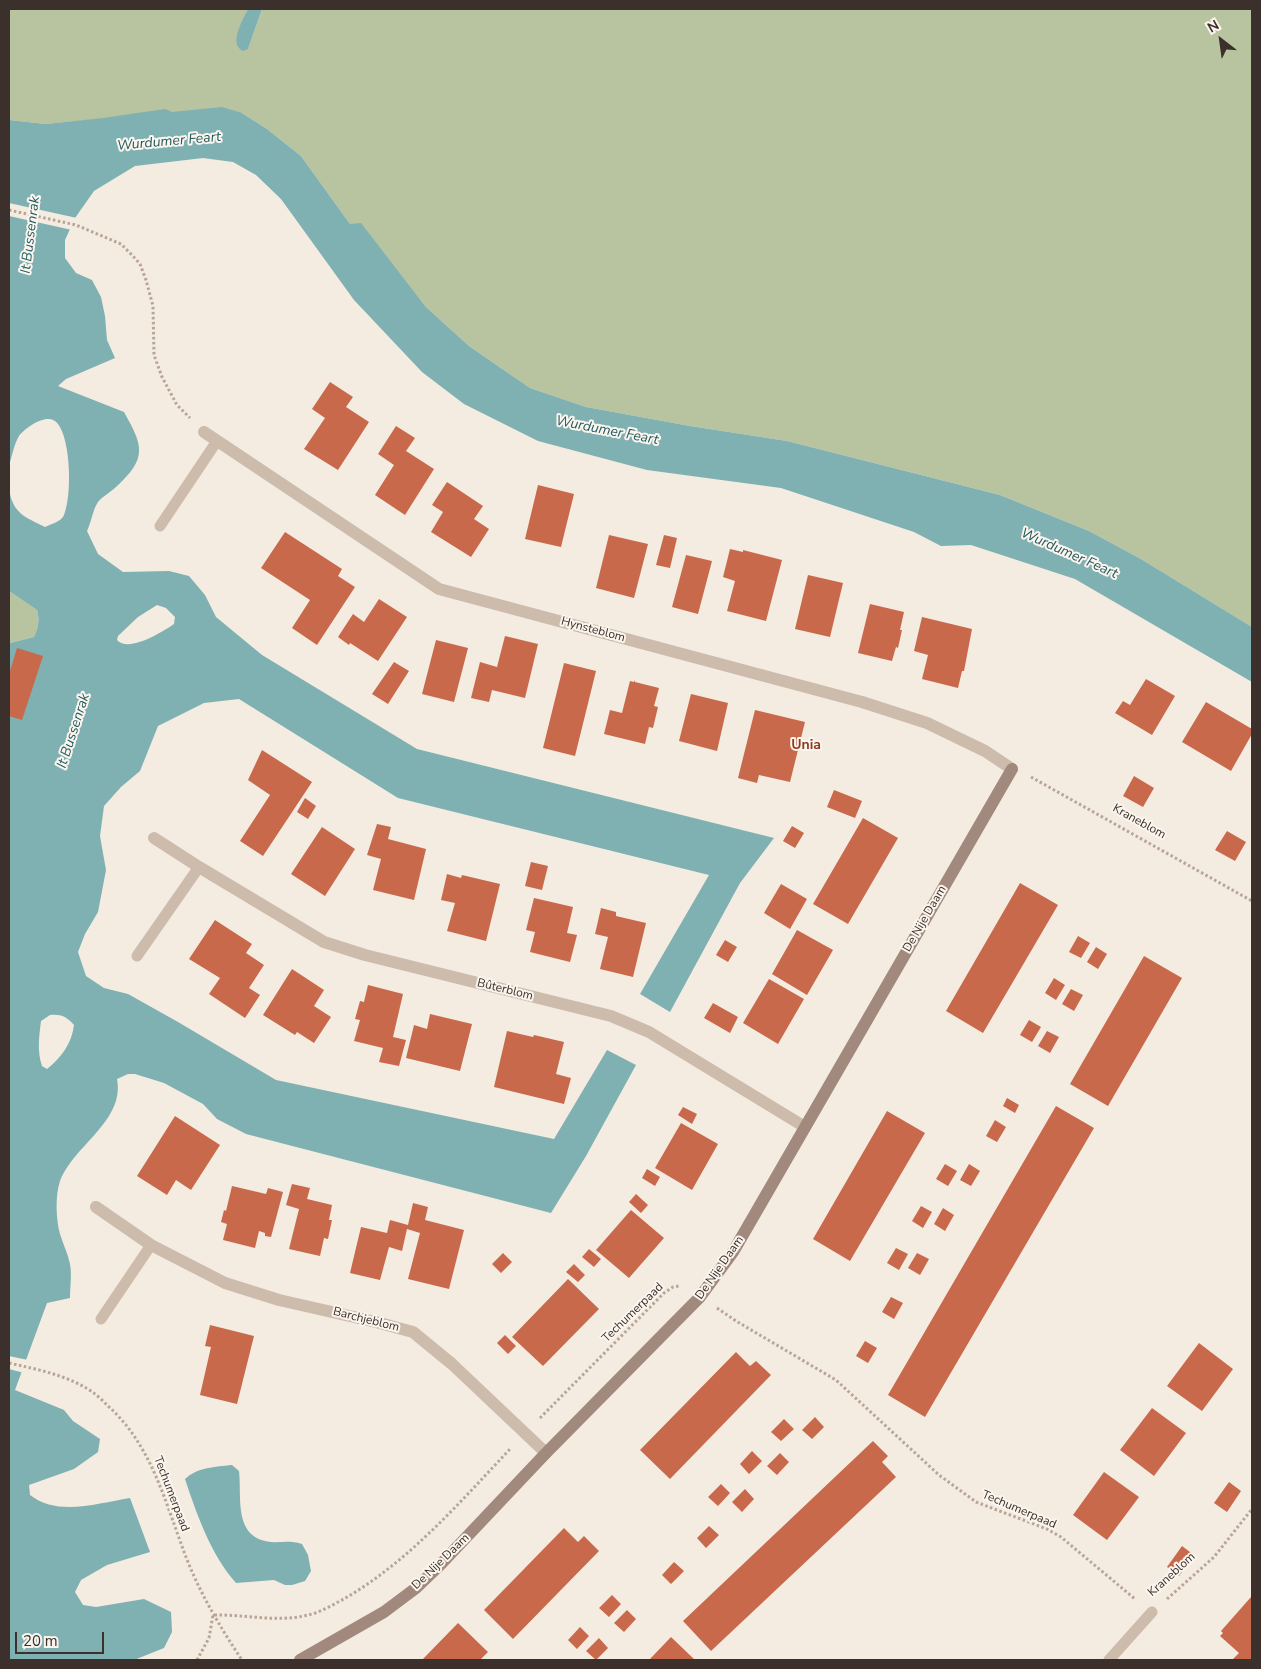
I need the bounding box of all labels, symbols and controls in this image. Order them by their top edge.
north arrow [1196,15,1246,65]
text: N [1204,16,1223,37]
water label: Wurdumer Feart [116,129,222,155]
water label: It Bussenrak [18,195,44,275]
water label: Wurdumer Feart [554,413,660,449]
water label: Wurdumer Feart [1018,525,1120,583]
street label: Hynsteblom [559,615,627,645]
water label: It Bussenrak [54,691,94,771]
district label: Unia [791,738,821,754]
street label: Kraneblom [1110,801,1168,843]
street label: De Nije Daam [900,883,950,955]
street label: Bûterblom [476,976,534,1004]
street label: De Nije Daam [693,1233,747,1303]
street label: Techumerpaad [599,1280,667,1346]
street label: Barchjeblom [331,1305,401,1335]
street label: Techumerpaad [150,1454,192,1534]
street label: Techumerpaad [980,1488,1058,1532]
street label: De Nije Daam [409,1531,473,1593]
street label: Kraneblom [1145,1550,1199,1600]
scale bar [18,1622,106,1654]
text: 20 m [23,1631,58,1651]

